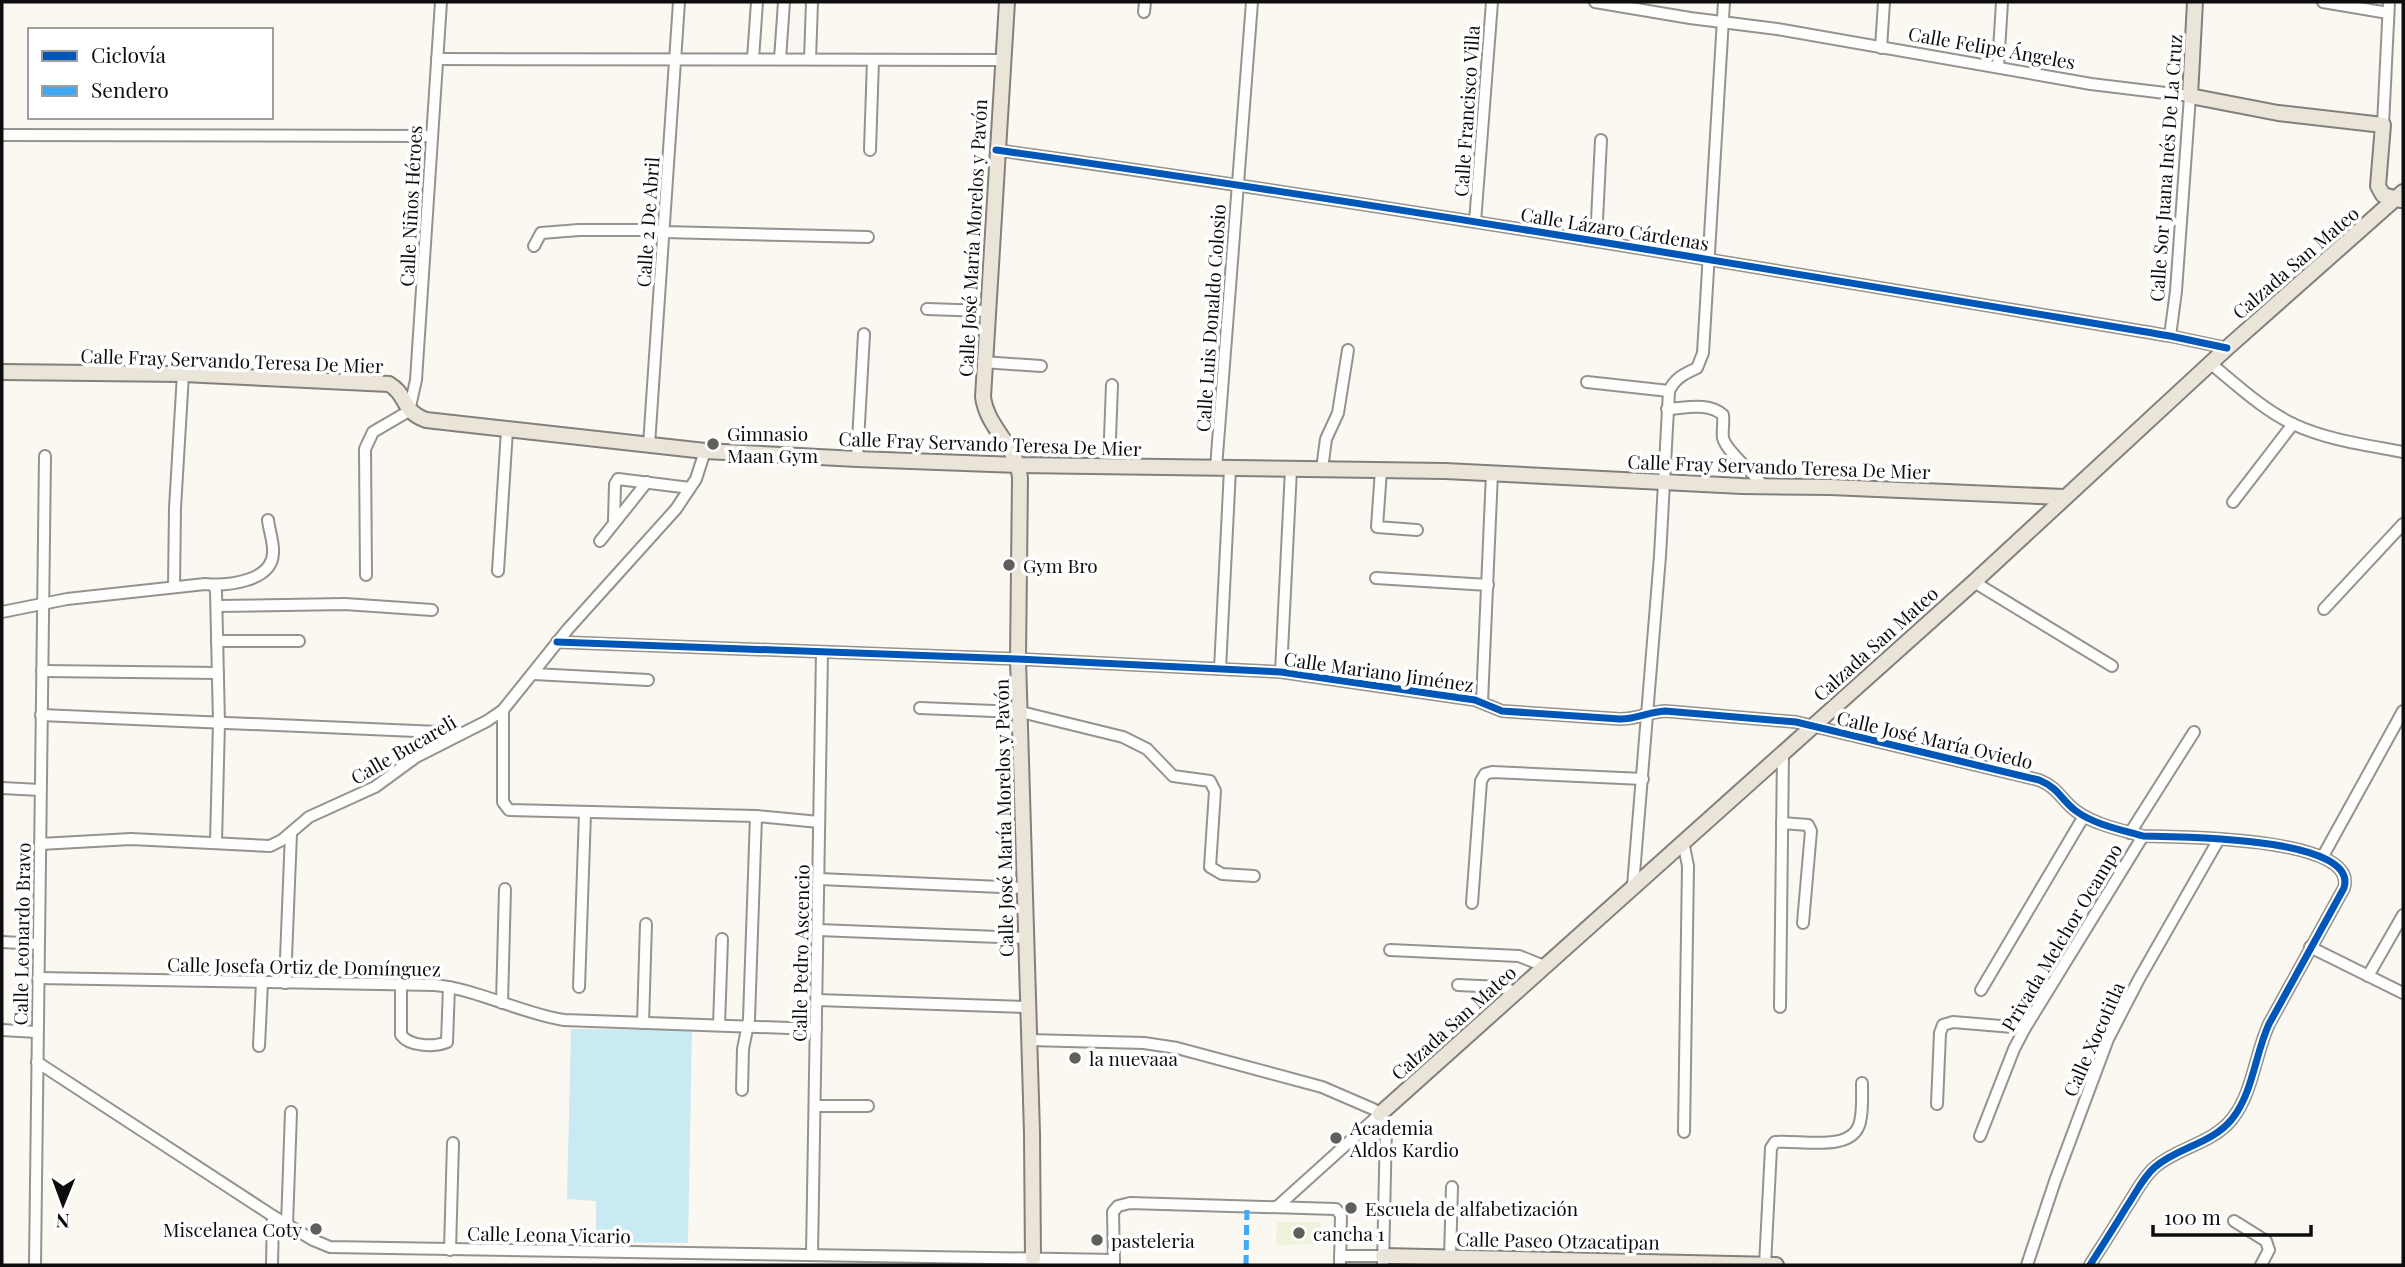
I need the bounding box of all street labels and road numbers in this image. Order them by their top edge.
street label: Calle Felipe Ángeles [1906,20,2078,74]
street label: Calle Francisco Villa [1447,24,1485,198]
street label: Calle Sor Juana Inés De La Cruz [2143,33,2187,303]
street label: Calle José María Morelos y Pavón [952,98,992,378]
street label: Calle Niños Héroes [393,125,427,287]
street label: Calle 2 De Abril [629,155,665,288]
street label: Calle Lázaro Cárdenas [1519,200,1711,256]
street label: Calzada San Mateo [2226,200,2364,324]
street label: Calle Luis Donaldo Colosio [1189,203,1231,433]
street label: Calle Fray Servando Teresa De Mier [80,342,384,378]
street label: Calle Fray Servando Teresa De Mier [838,425,1142,461]
street label: Calle Fray Servando Teresa De Mier [1627,448,1931,484]
street label: Calzada San Mateo [1807,580,1943,706]
street label: Calle Mariano Jiménez [1282,645,1476,697]
street label: Calle José María Morelos y Pavón [988,678,1018,957]
street label: Calle José María Oviedo [1834,704,2036,774]
street label: Calle Bucareli [345,708,461,790]
street label: Privada Melchor Ocampo [1995,838,2127,1036]
street label: Calle Leonardo Bravo [6,842,36,1026]
street label: Calle Pedro Ascencio [785,864,815,1042]
street label: Calle Josefa Ortiz de Domínguez [167,951,441,981]
street label: Calzada San Mateo [1385,959,1521,1085]
street label: Calle Xocotitla [2056,977,2130,1100]
street label: Calle Leona Vicario [467,1220,631,1248]
street label: Calle Paseo Otzacatipan [1456,1225,1661,1255]

